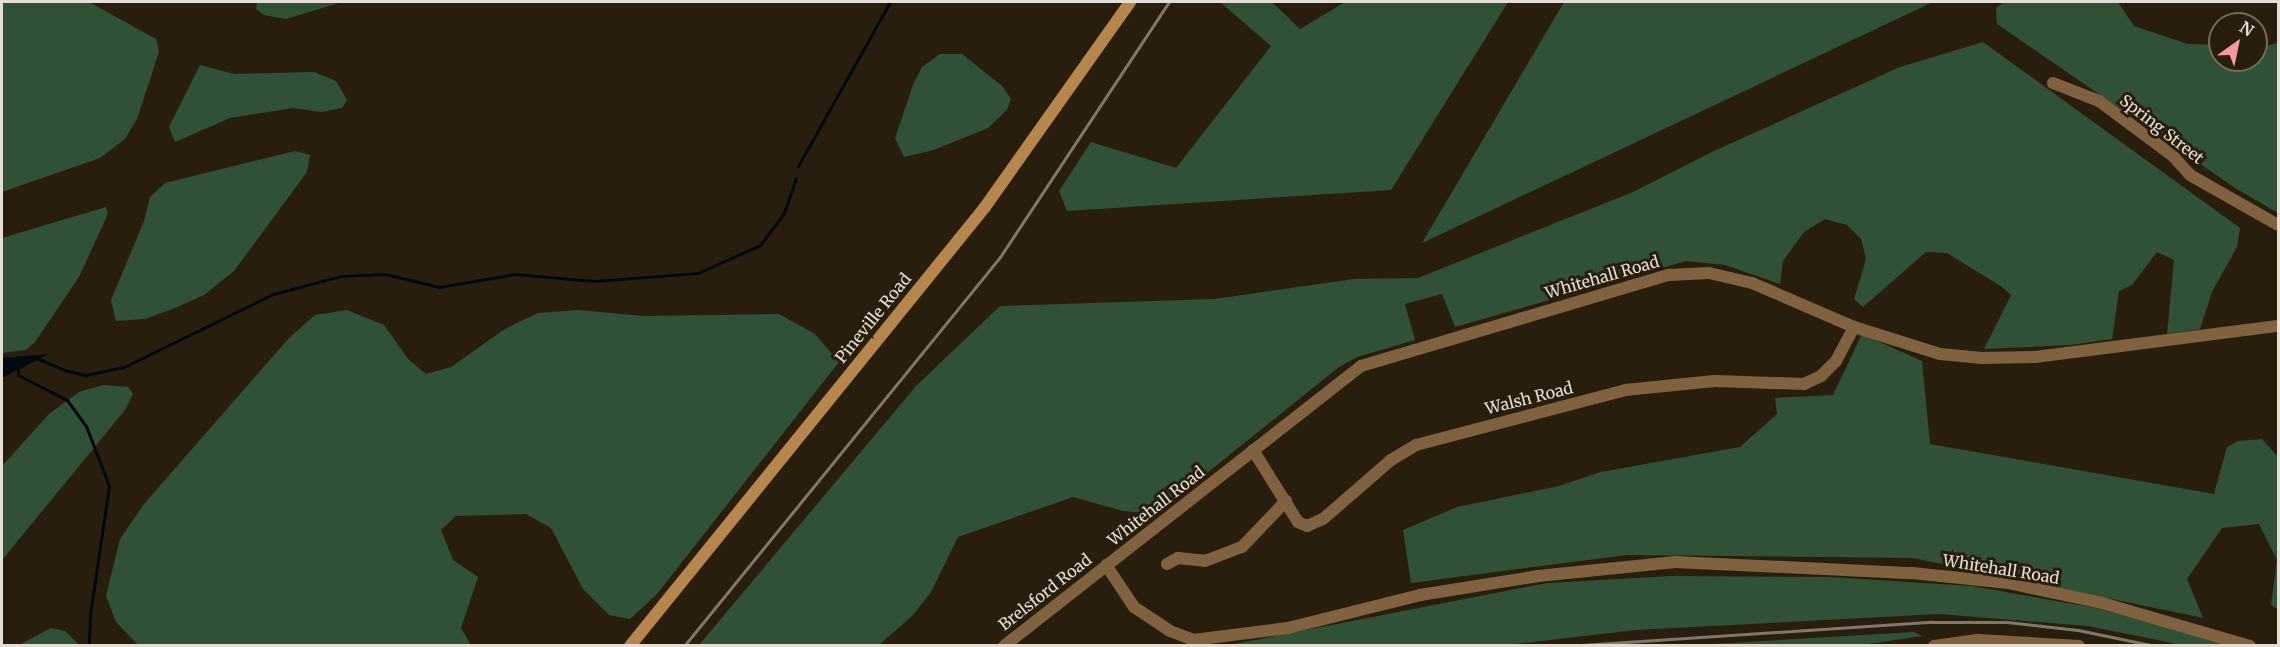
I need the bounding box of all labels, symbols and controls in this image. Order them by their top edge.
north arrow [2208,12,2268,72]
text: N [2236,17,2257,40]
street label: Spring Street [2116,90,2208,168]
street label: Whitehall Road [1543,252,1661,302]
street label: Pineville Road [831,269,915,367]
street label: Walsh Road [1483,378,1575,418]
street label: Whitehall Road [1104,462,1208,550]
street label: Brelsford Road [995,550,1095,634]
street label: Whitehall Road [1941,550,2061,588]

